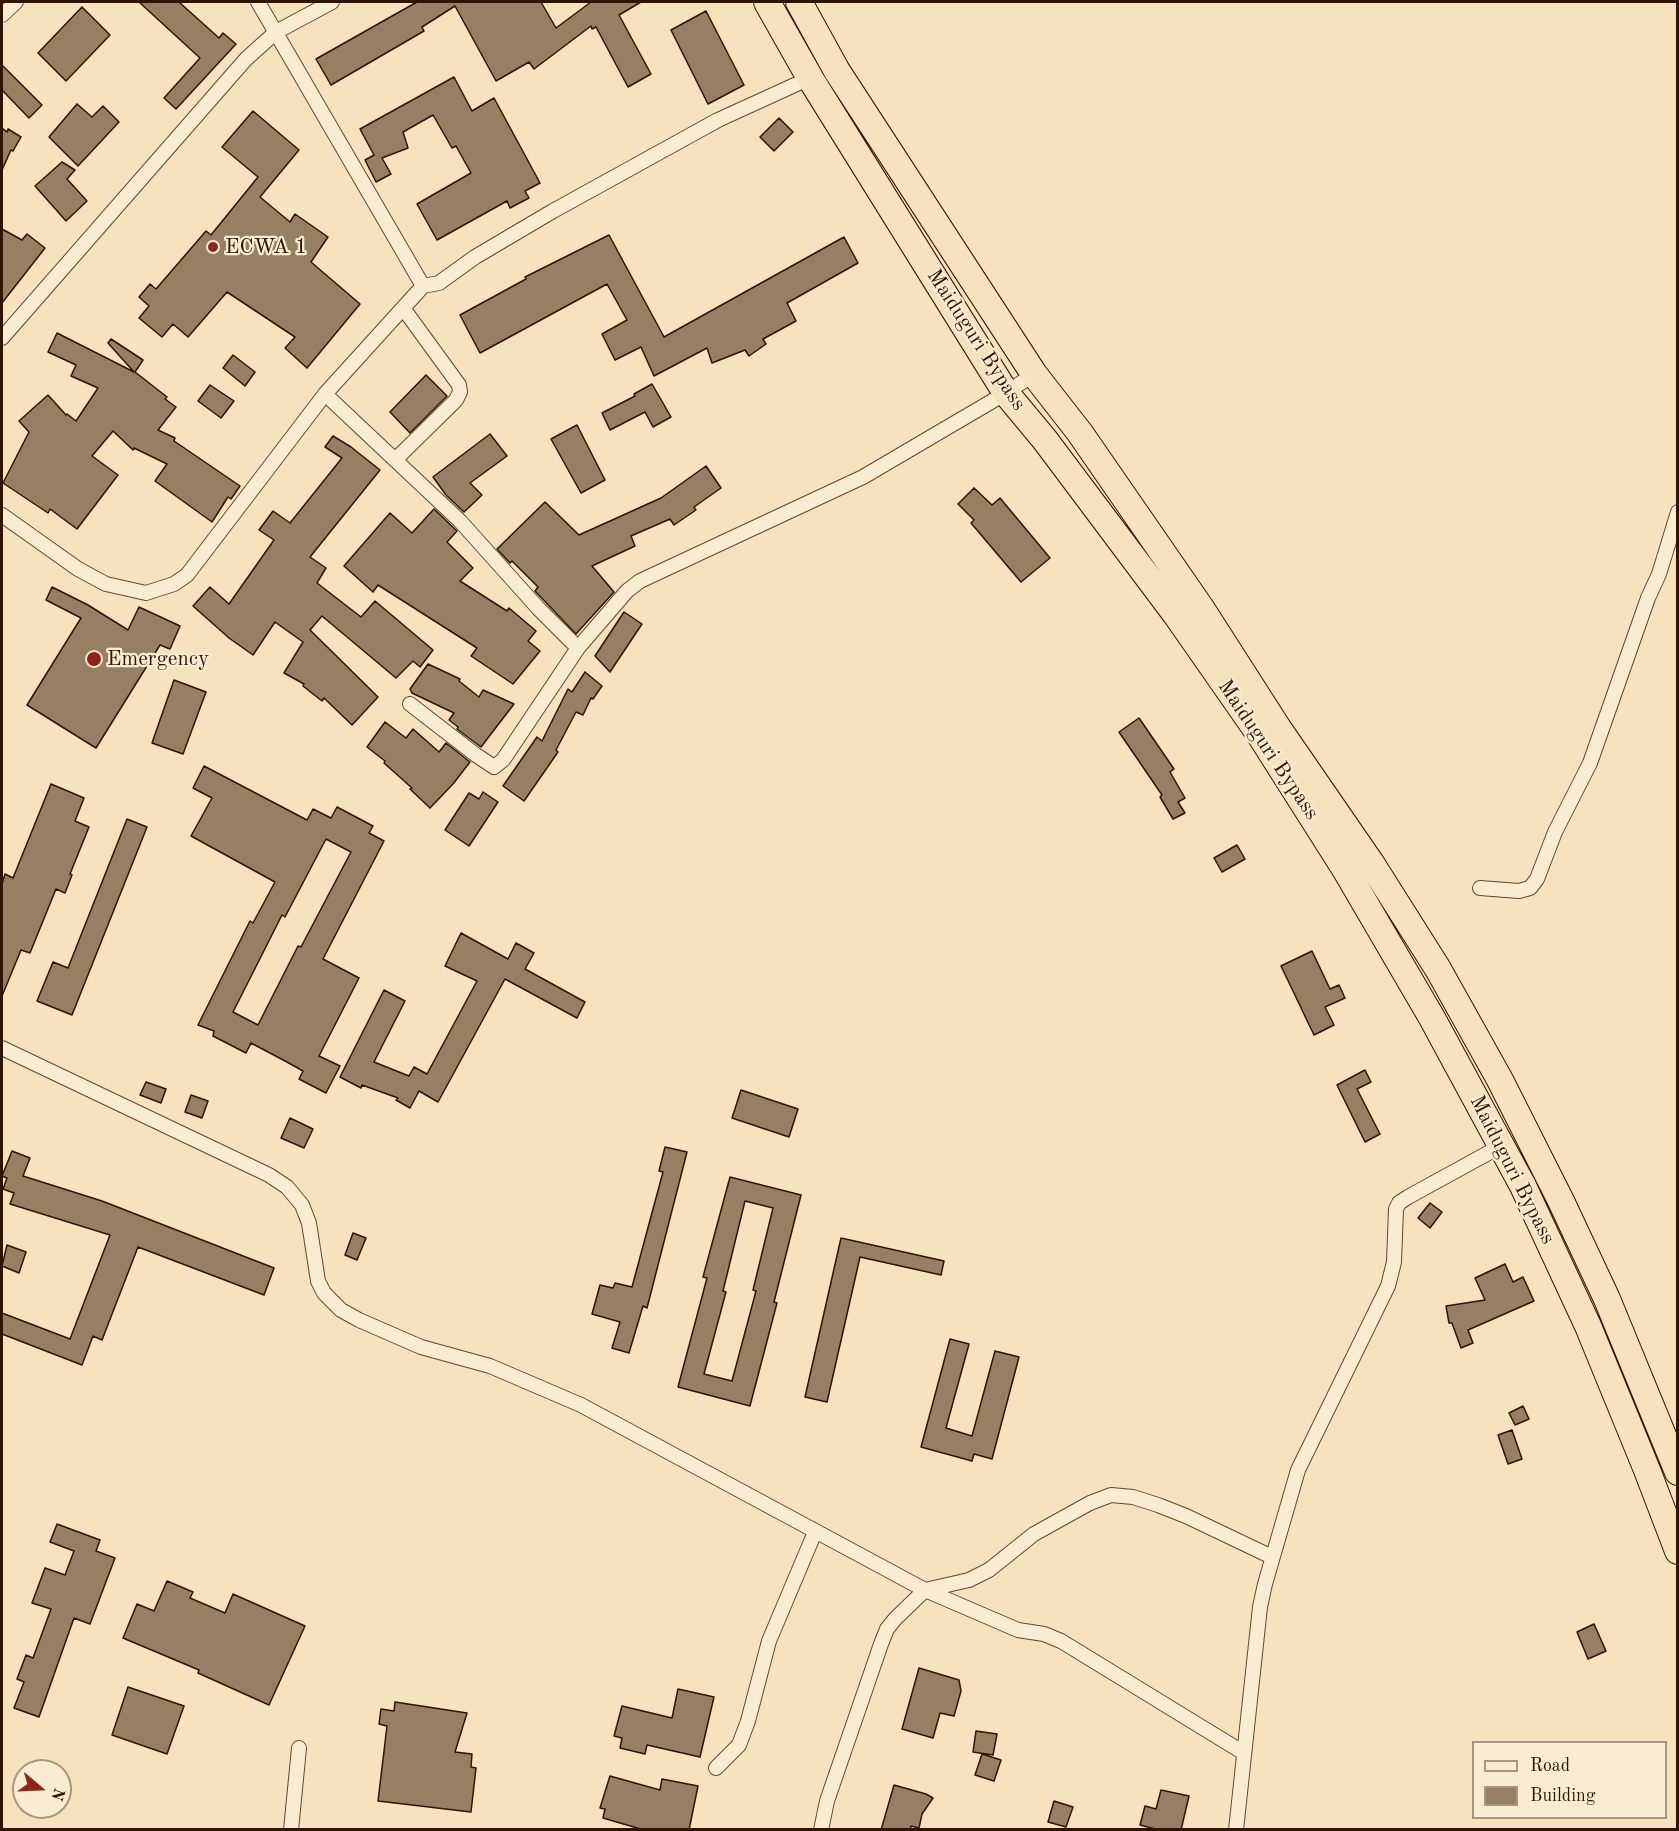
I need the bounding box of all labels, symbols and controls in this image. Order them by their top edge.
place label: ECWA 1 [225,234,307,260]
marker: ECWA 1 [206,240,220,254]
street label: Maiduguri Bypass [921,265,1031,415]
place label: Emergency [107,646,209,672]
marker: Emergency [85,650,103,668]
street label: Maiduguri Bypass [1212,675,1324,825]
street label: Maiduguri Bypass [1464,1091,1560,1249]
legend [1472,1741,1667,1819]
text: Road [1530,1757,1570,1775]
north arrow [12,1759,72,1819]
text: N [48,1786,67,1803]
text: Building [1530,1787,1595,1805]

